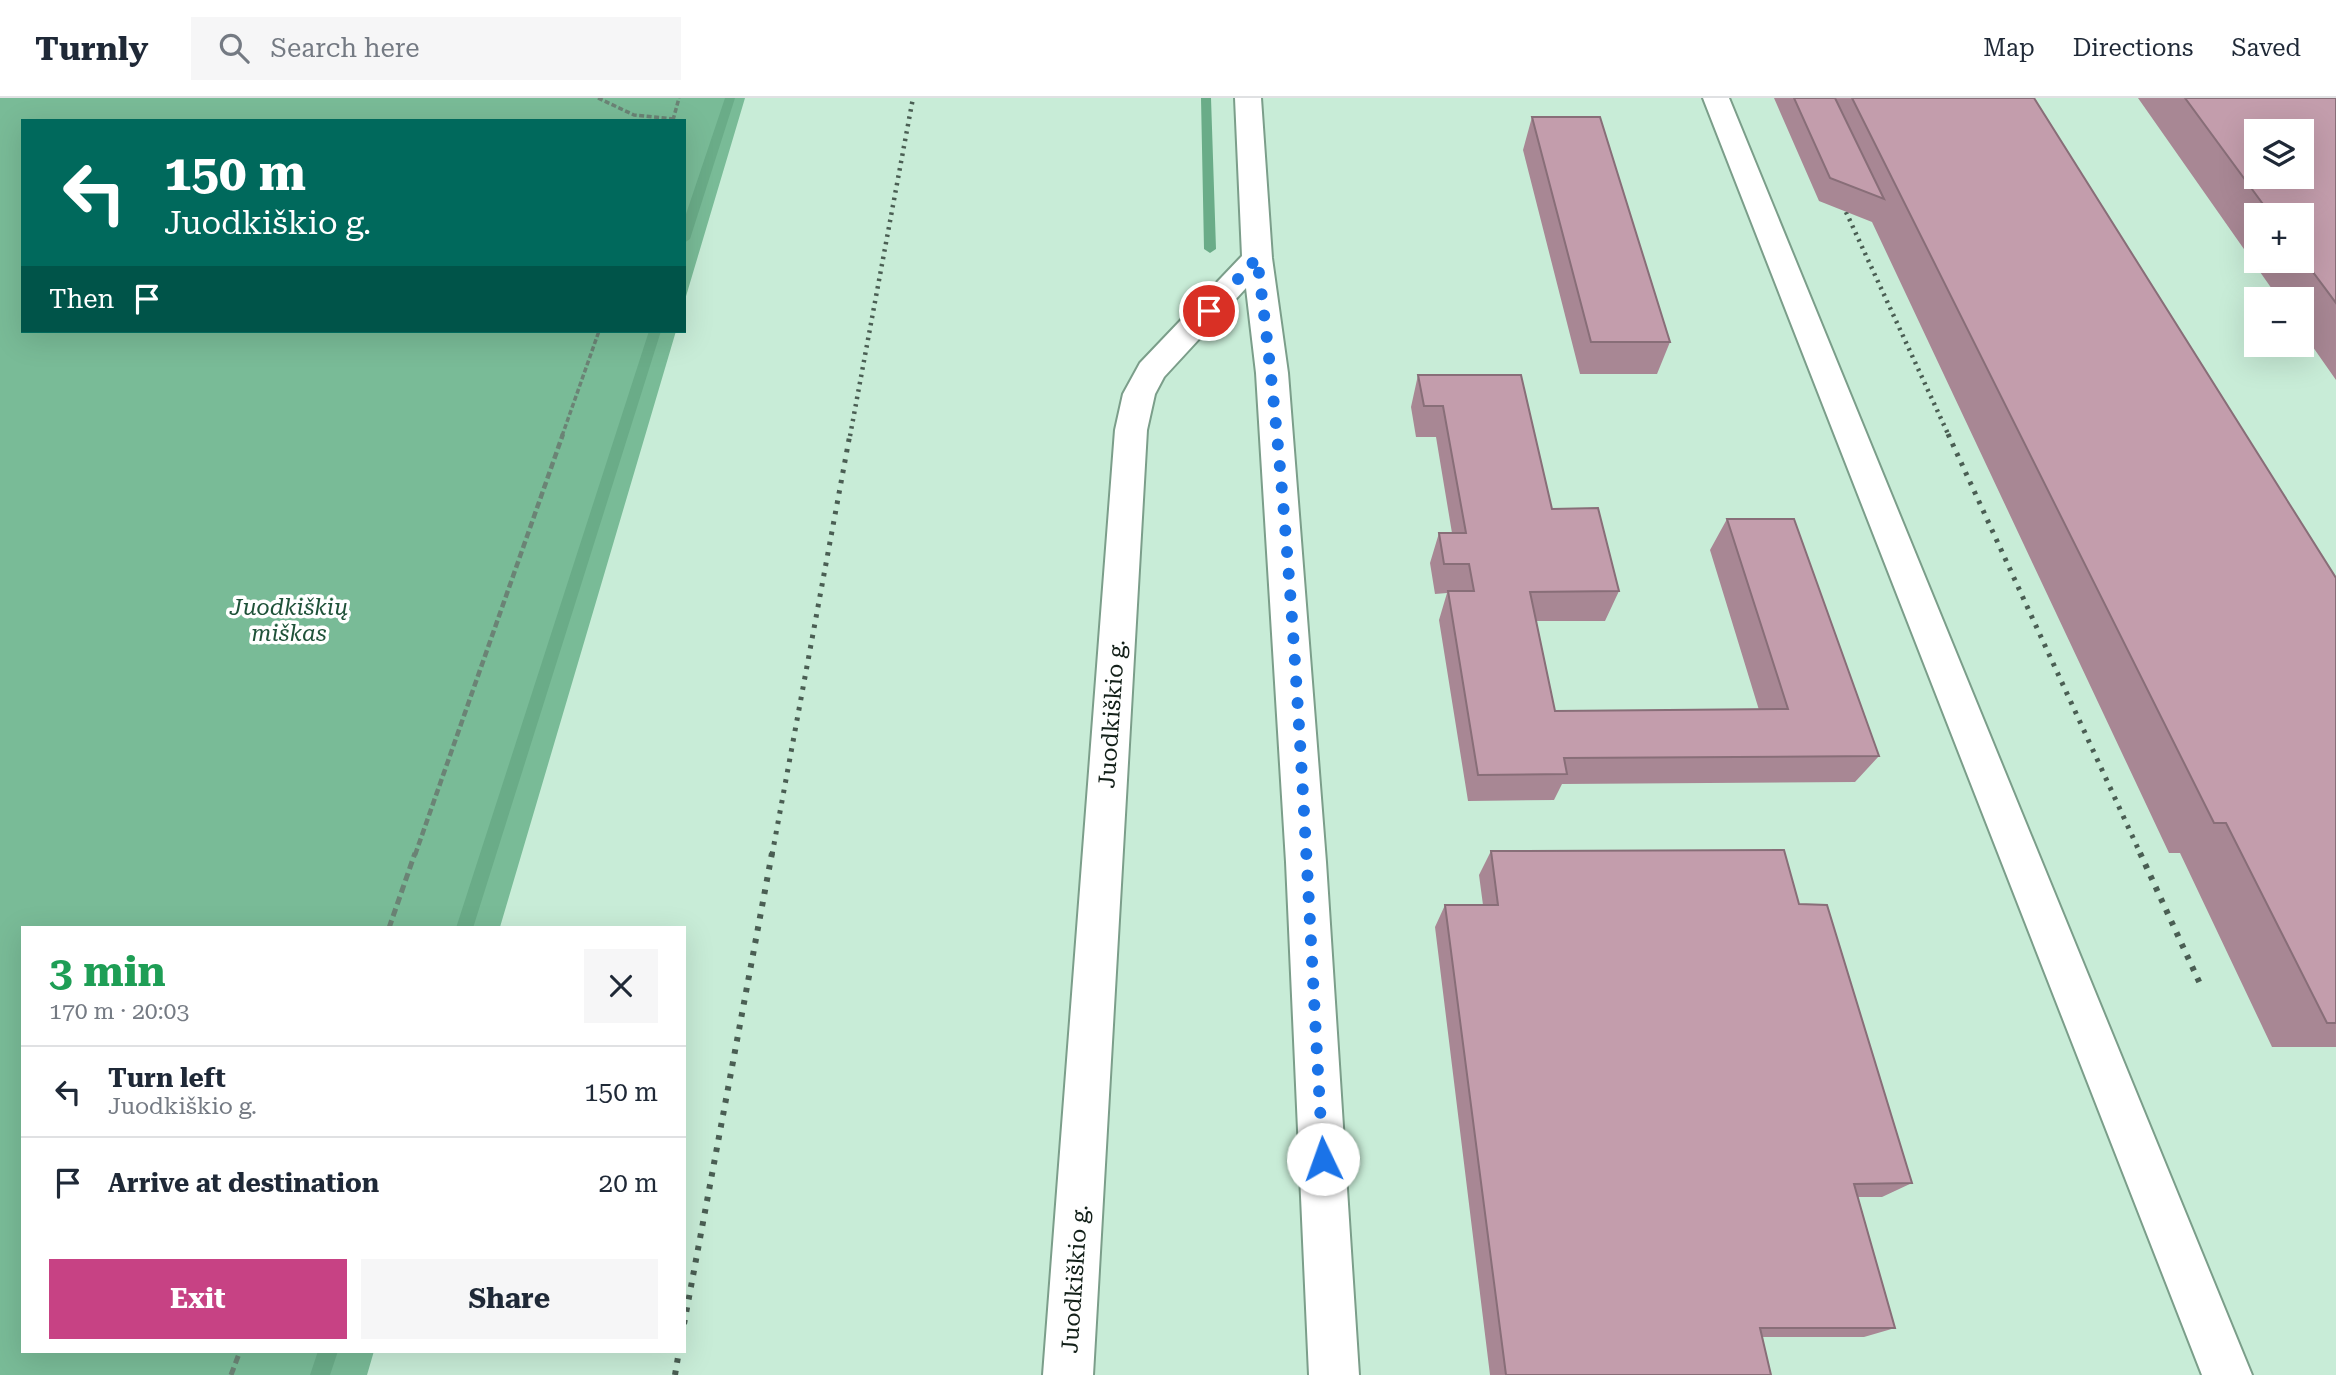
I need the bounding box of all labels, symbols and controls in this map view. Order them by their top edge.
search box [191,17,681,80]
text: Turnly [35,29,149,68]
icon: search [215,29,253,67]
text: Search here [271,33,419,63]
text: Map [1983,34,2035,62]
text: Directions [2073,34,2193,62]
text: Saved [2231,34,2301,62]
map controls [2244,119,2314,357]
button: layers [2244,119,2314,189]
text: 150 m [164,145,306,202]
icon: left [49,147,140,238]
button: + [2244,203,2314,273]
text: Juodkiškio g. [164,204,371,242]
icon: arrive [128,280,166,318]
pin [1179,281,1239,341]
text: Then [49,284,114,314]
button: − [2244,287,2314,357]
icon: arrive [1190,292,1228,330]
park label: Juodkiškių miškas [229,594,348,647]
street label: Juodkiškio g. [1093,639,1131,789]
text: 3 min [49,947,166,996]
button: close [584,949,658,1023]
text: 170 m · 20:03 [49,998,189,1025]
text: Turn left [108,1063,226,1093]
icon: left [49,1073,87,1111]
text: 150 m [584,1077,658,1107]
text: Juodkiškio g. [108,1093,257,1120]
position arrow [1286,1122,1360,1196]
icon: arrive [49,1164,87,1202]
text: Arrive at destination [108,1168,379,1198]
text: 20 m [599,1168,658,1198]
street label: Juodkiškio g. [1056,1204,1094,1354]
button: Exit [49,1259,347,1339]
button: Share [361,1259,658,1339]

